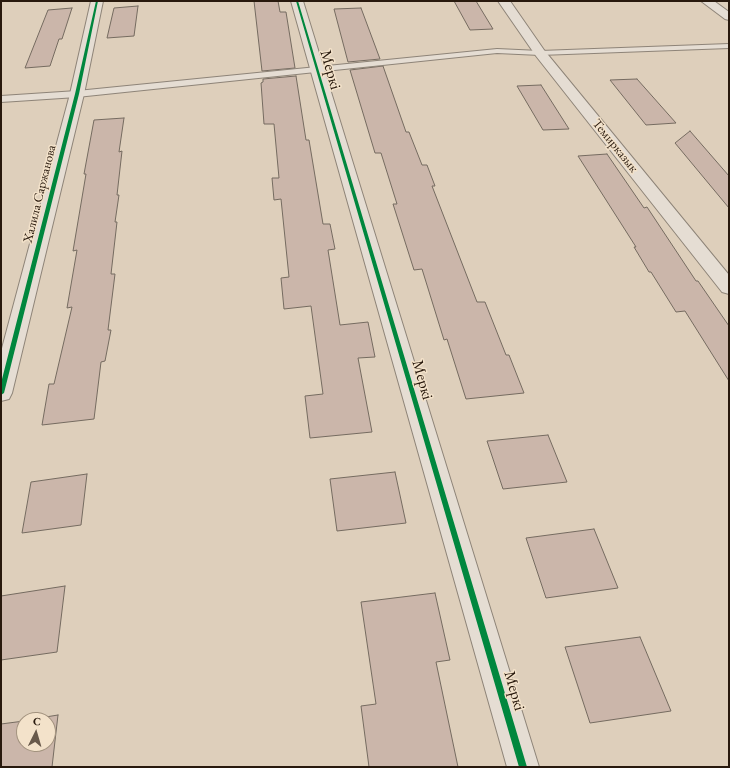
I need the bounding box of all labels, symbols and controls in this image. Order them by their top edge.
street label: Меркі [315,48,345,92]
street label: Темирказык [589,116,641,176]
street label: Халила Саржанова [20,143,60,245]
street label: Меркі [407,358,437,402]
street label: Меркі [499,669,529,713]
north arrow [16,712,56,752]
text: С [32,714,41,728]

